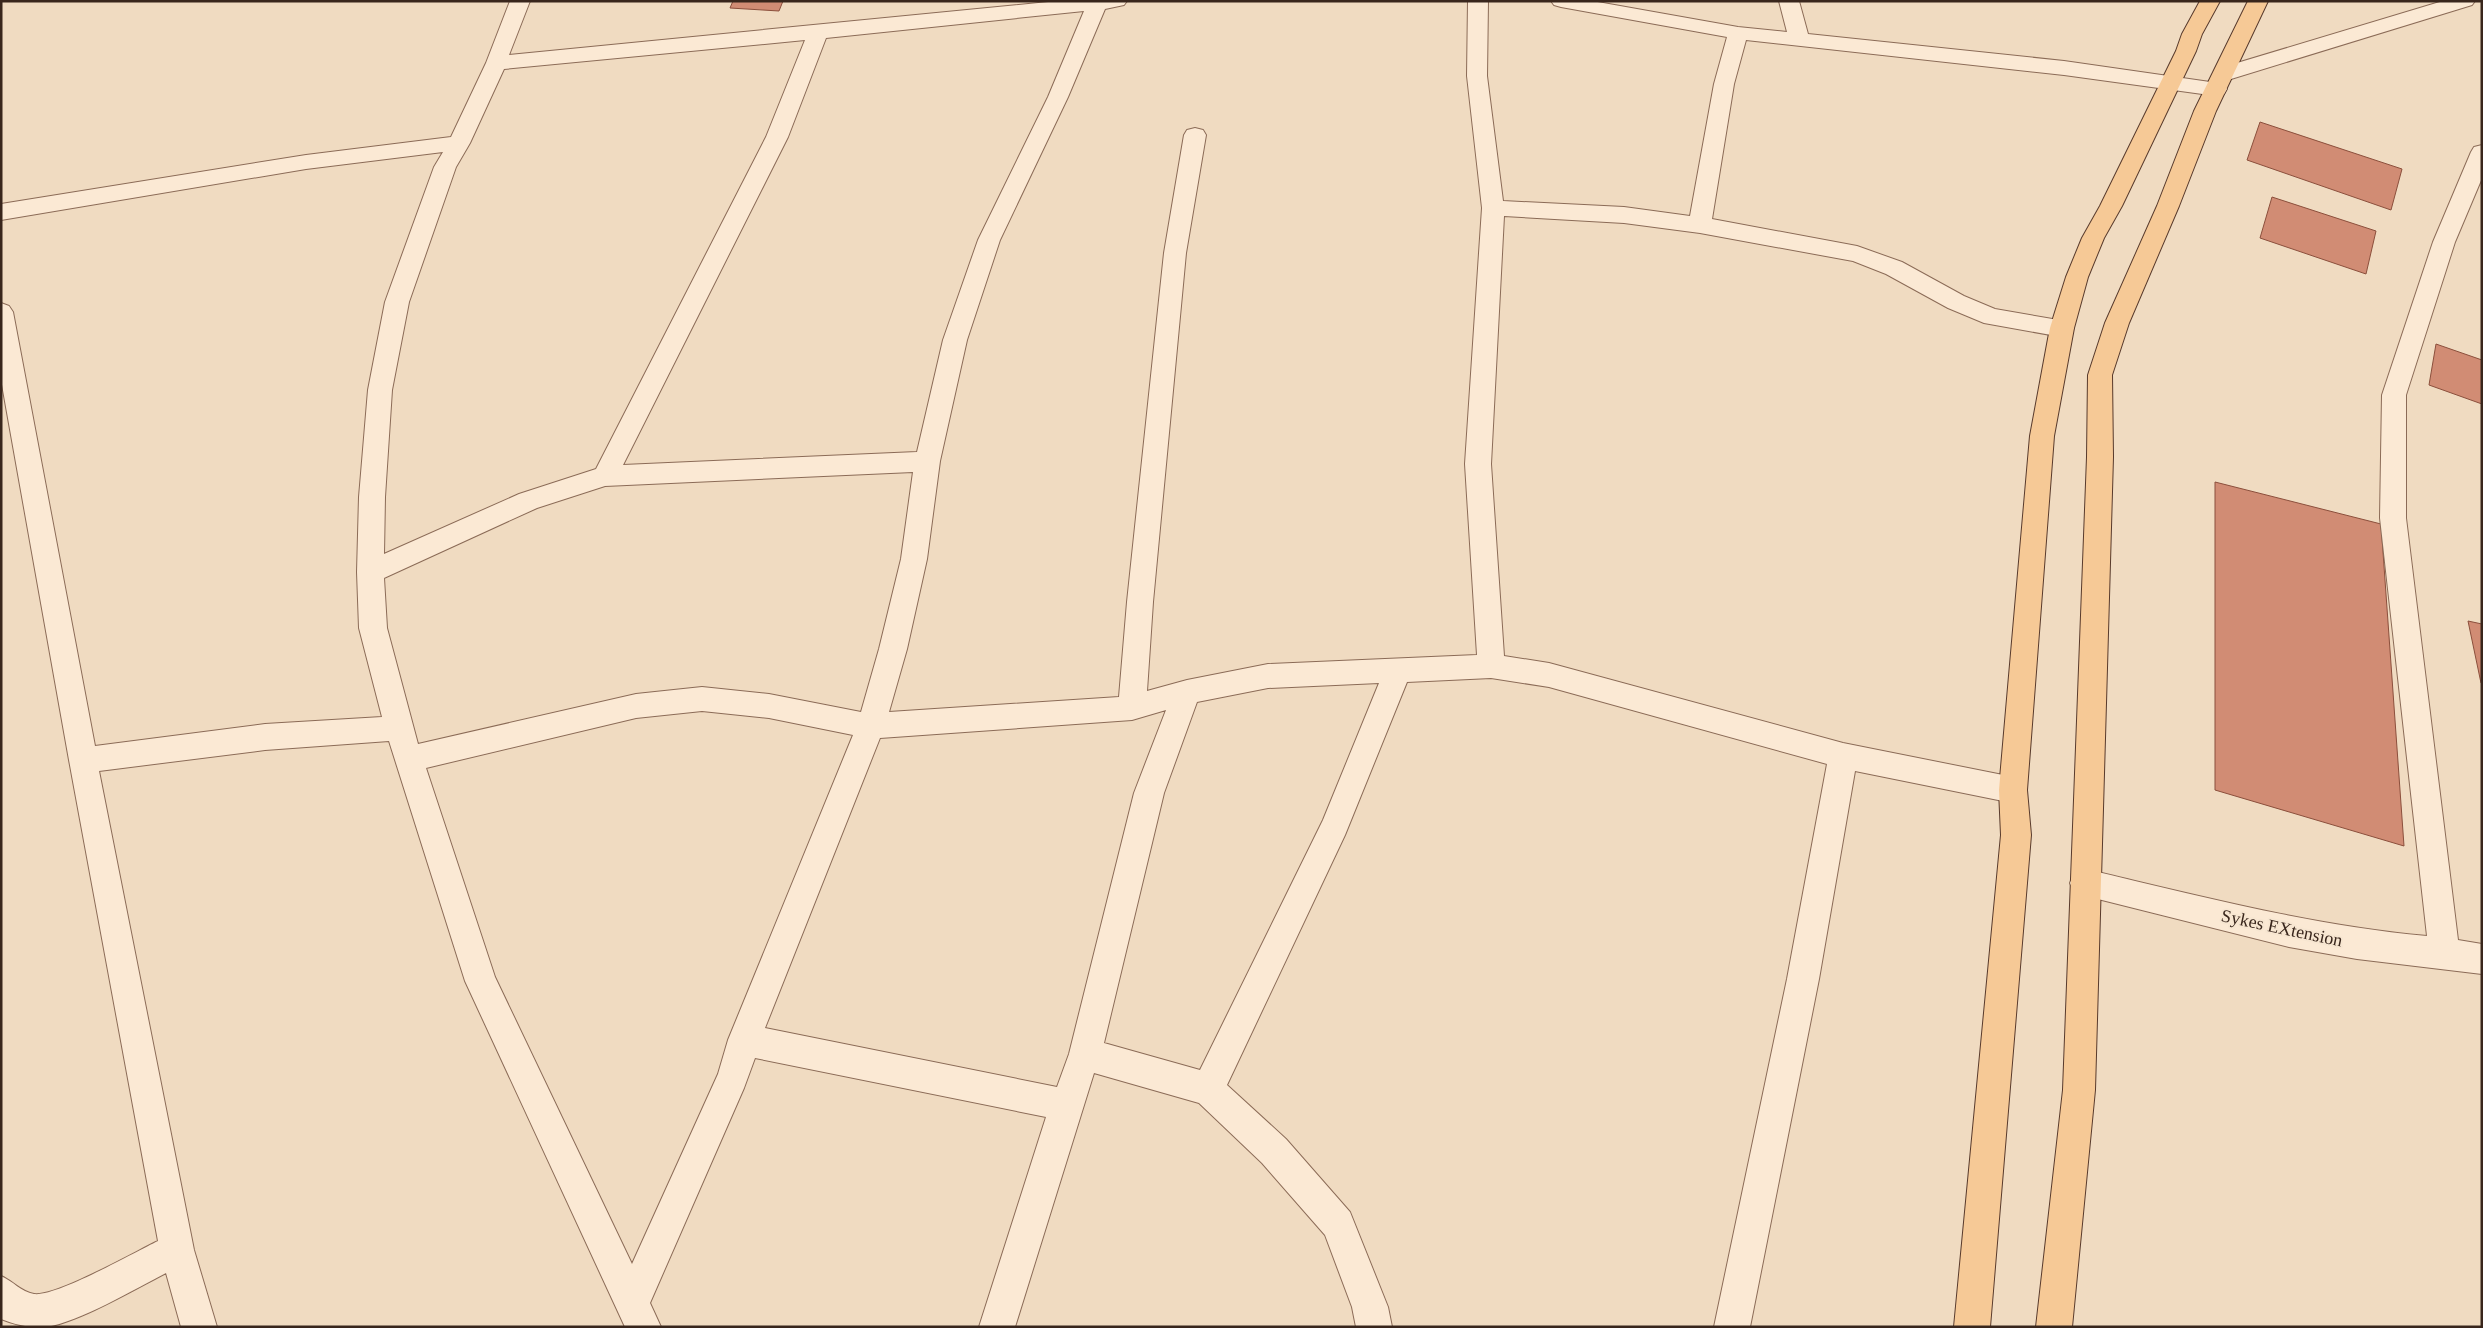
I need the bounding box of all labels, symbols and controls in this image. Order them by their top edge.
street label: Sykes EXtension [2220,905,2344,951]

